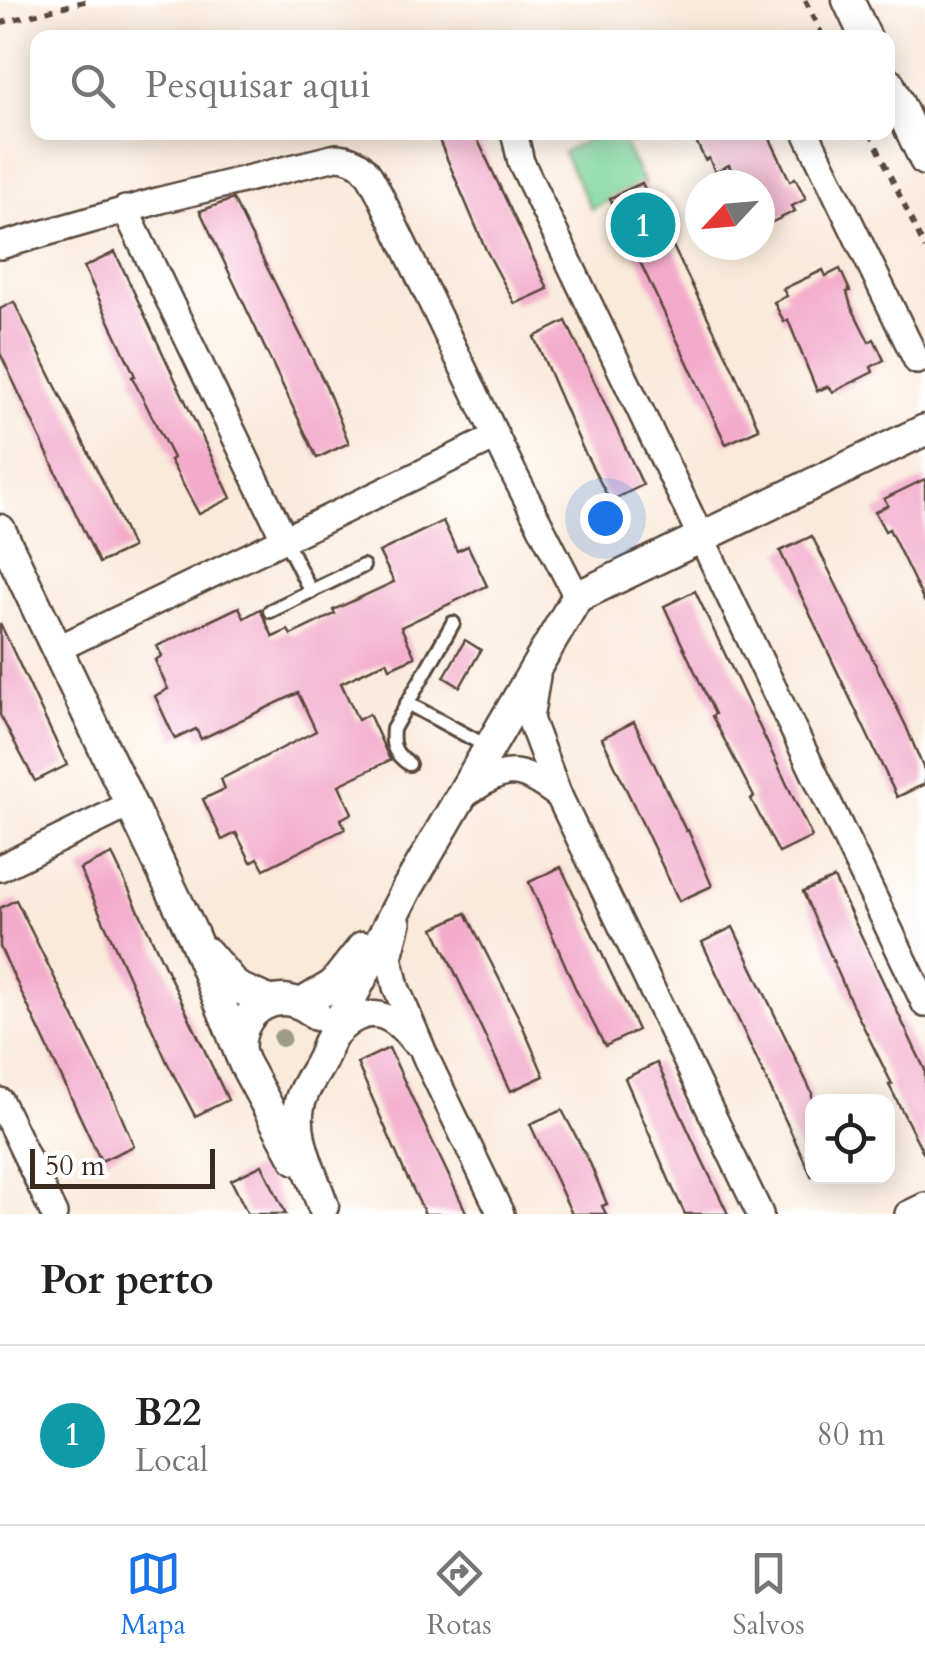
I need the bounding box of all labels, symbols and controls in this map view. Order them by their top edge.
search box [30,30,895,140]
icon: search [65,58,120,113]
text: Pesquisar aqui [145,59,371,111]
north arrow [685,170,775,260]
pin: 1 [610,188,676,262]
your location [580,493,631,544]
map controls [805,1094,895,1184]
button: locate [805,1094,895,1184]
scale bar [30,1144,215,1188]
text: 50 m [45,1147,105,1185]
text: Por perto [40,1251,214,1308]
text: B22 [135,1387,201,1439]
text: 1 [64,1413,81,1457]
text: 80 m [817,1413,885,1457]
text: Local [135,1439,208,1483]
tab: Mapa [120,1546,186,1644]
tab: Rotas [427,1546,492,1644]
tab: Salvos [733,1546,805,1644]

